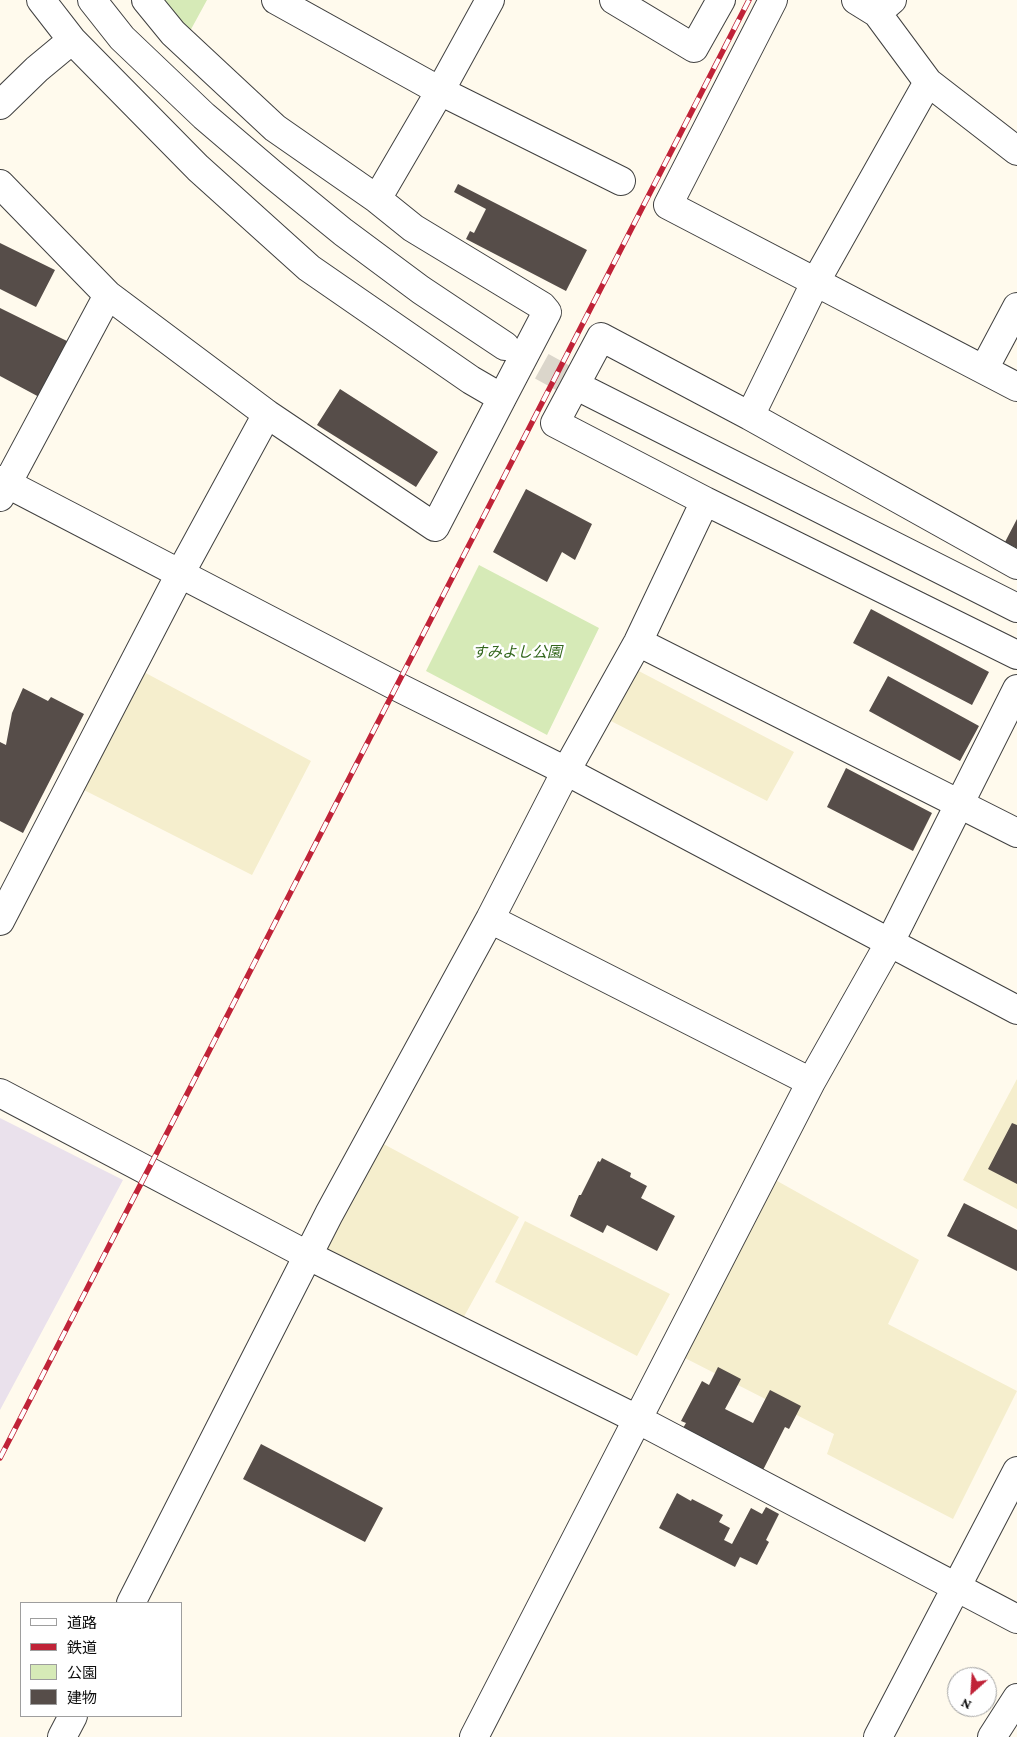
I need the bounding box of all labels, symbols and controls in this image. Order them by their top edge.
park label: すみよし公園 [472,643,562,661]
legend [20,1602,182,1717]
text: 道路 [67,1615,97,1631]
text: 鉄道 [67,1640,97,1656]
text: 公園 [67,1665,97,1681]
north arrow [947,1667,997,1717]
text: 建物 [67,1690,97,1706]
text: N [958,1695,974,1714]

